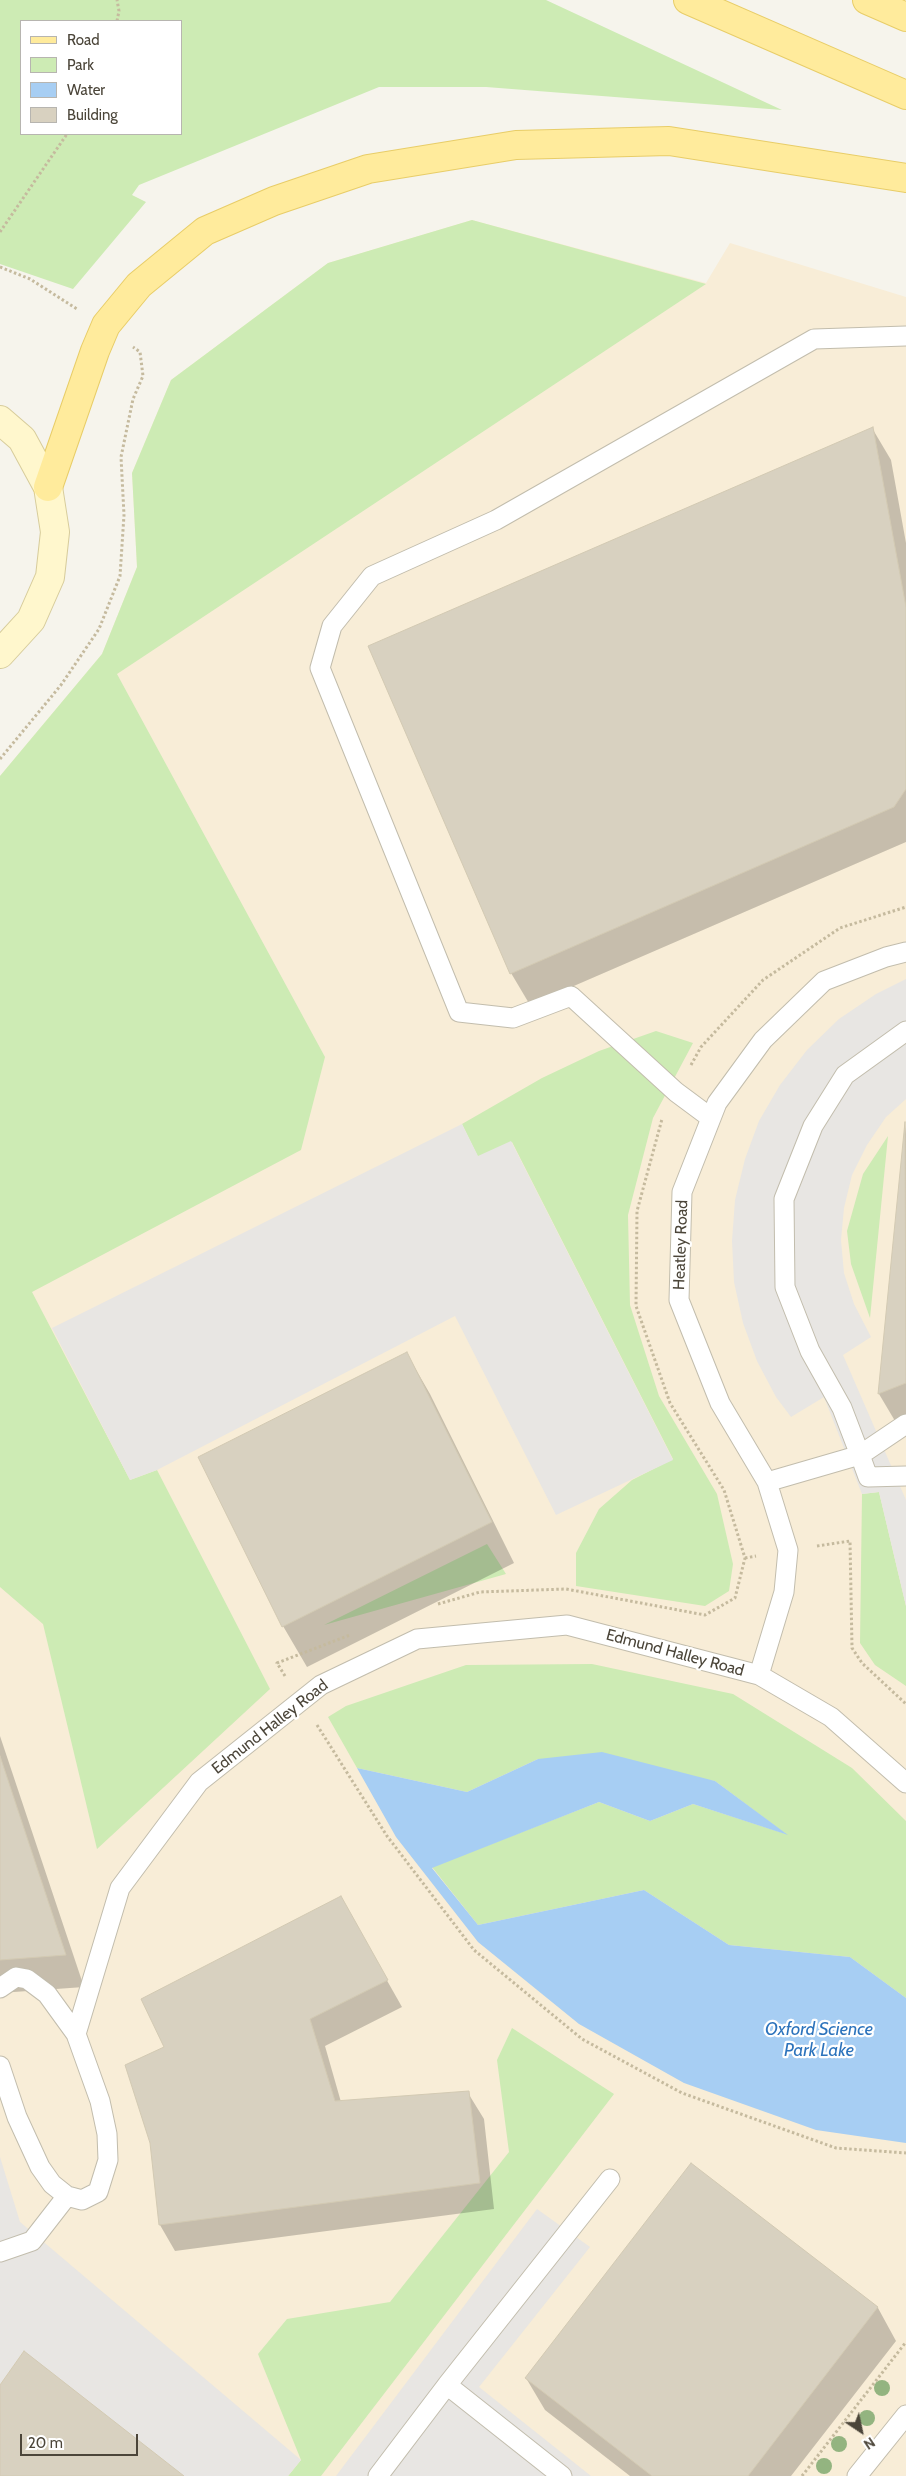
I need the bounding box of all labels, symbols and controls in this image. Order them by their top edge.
legend [20,20,182,135]
text: Road [67,31,100,49]
text: Park [67,56,94,74]
text: Water [67,81,105,99]
text: Building [67,106,118,124]
street label: Heatley Road [670,1200,692,1290]
street label: Edmund Halley Road [604,1625,746,1681]
street label: Edmund Halley Road [208,1676,332,1778]
water label: Oxford Science Park Lake [765,2019,873,2062]
north arrow [836,2406,886,2456]
scale bar [22,2424,140,2456]
text: N [860,2433,879,2454]
text: 20 m [28,2434,63,2452]

